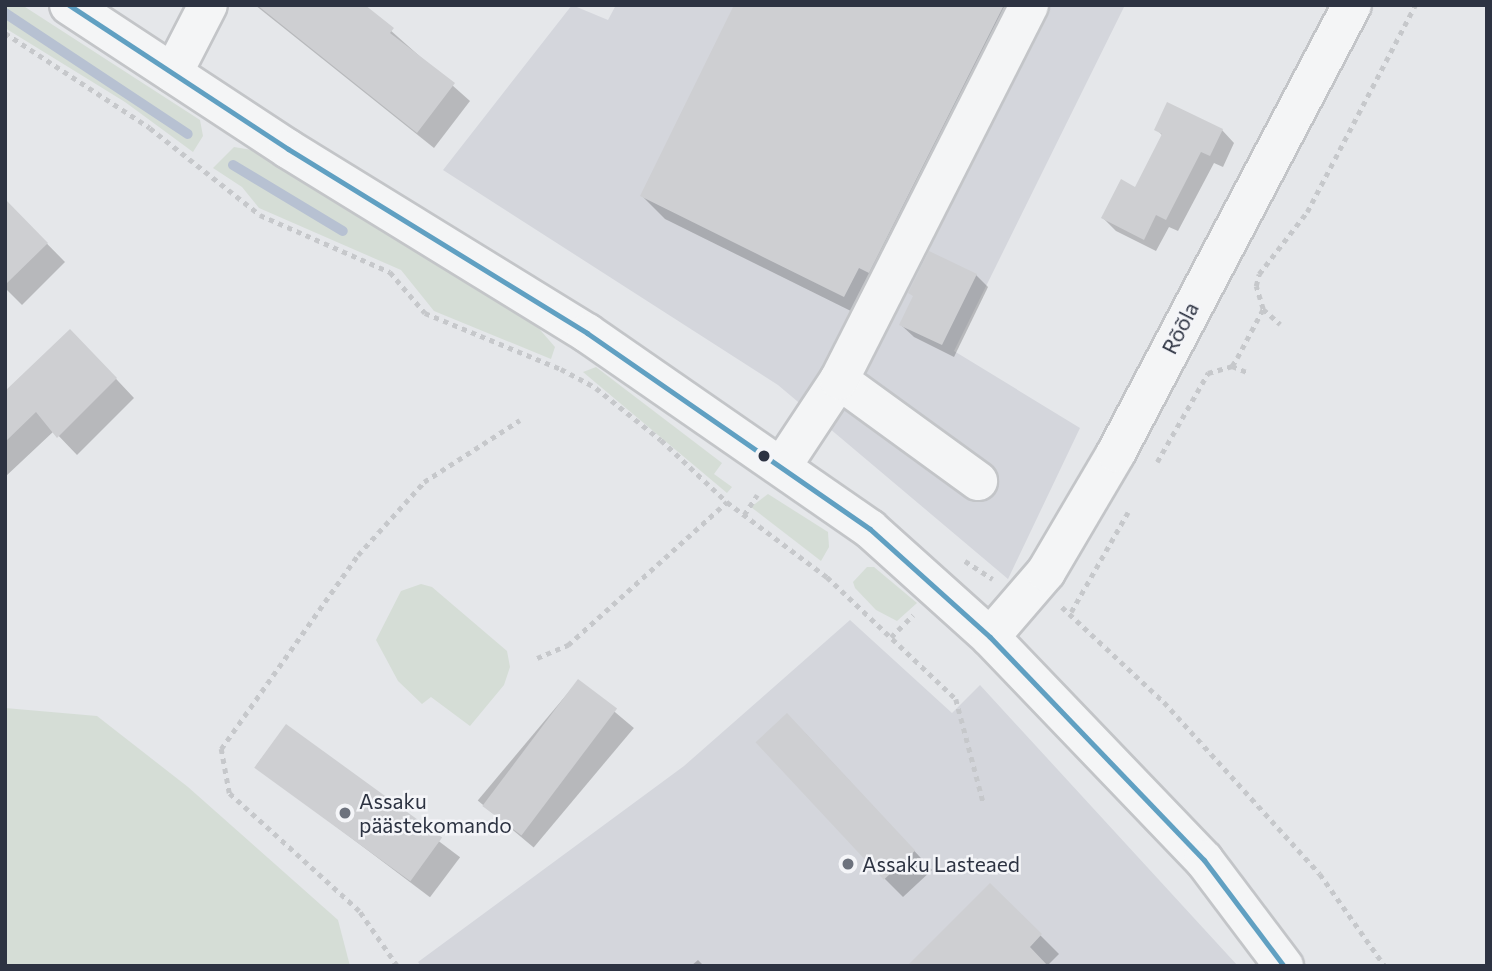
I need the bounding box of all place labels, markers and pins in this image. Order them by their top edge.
unlabelled marker [757,449,771,463]
place label: Assaku päästekomando [359,788,512,838]
marker: Assaku päästekomando [337,805,353,821]
place label: Assaku Lasteaed [862,851,1020,877]
marker: Assaku Lasteaed [840,856,856,872]

